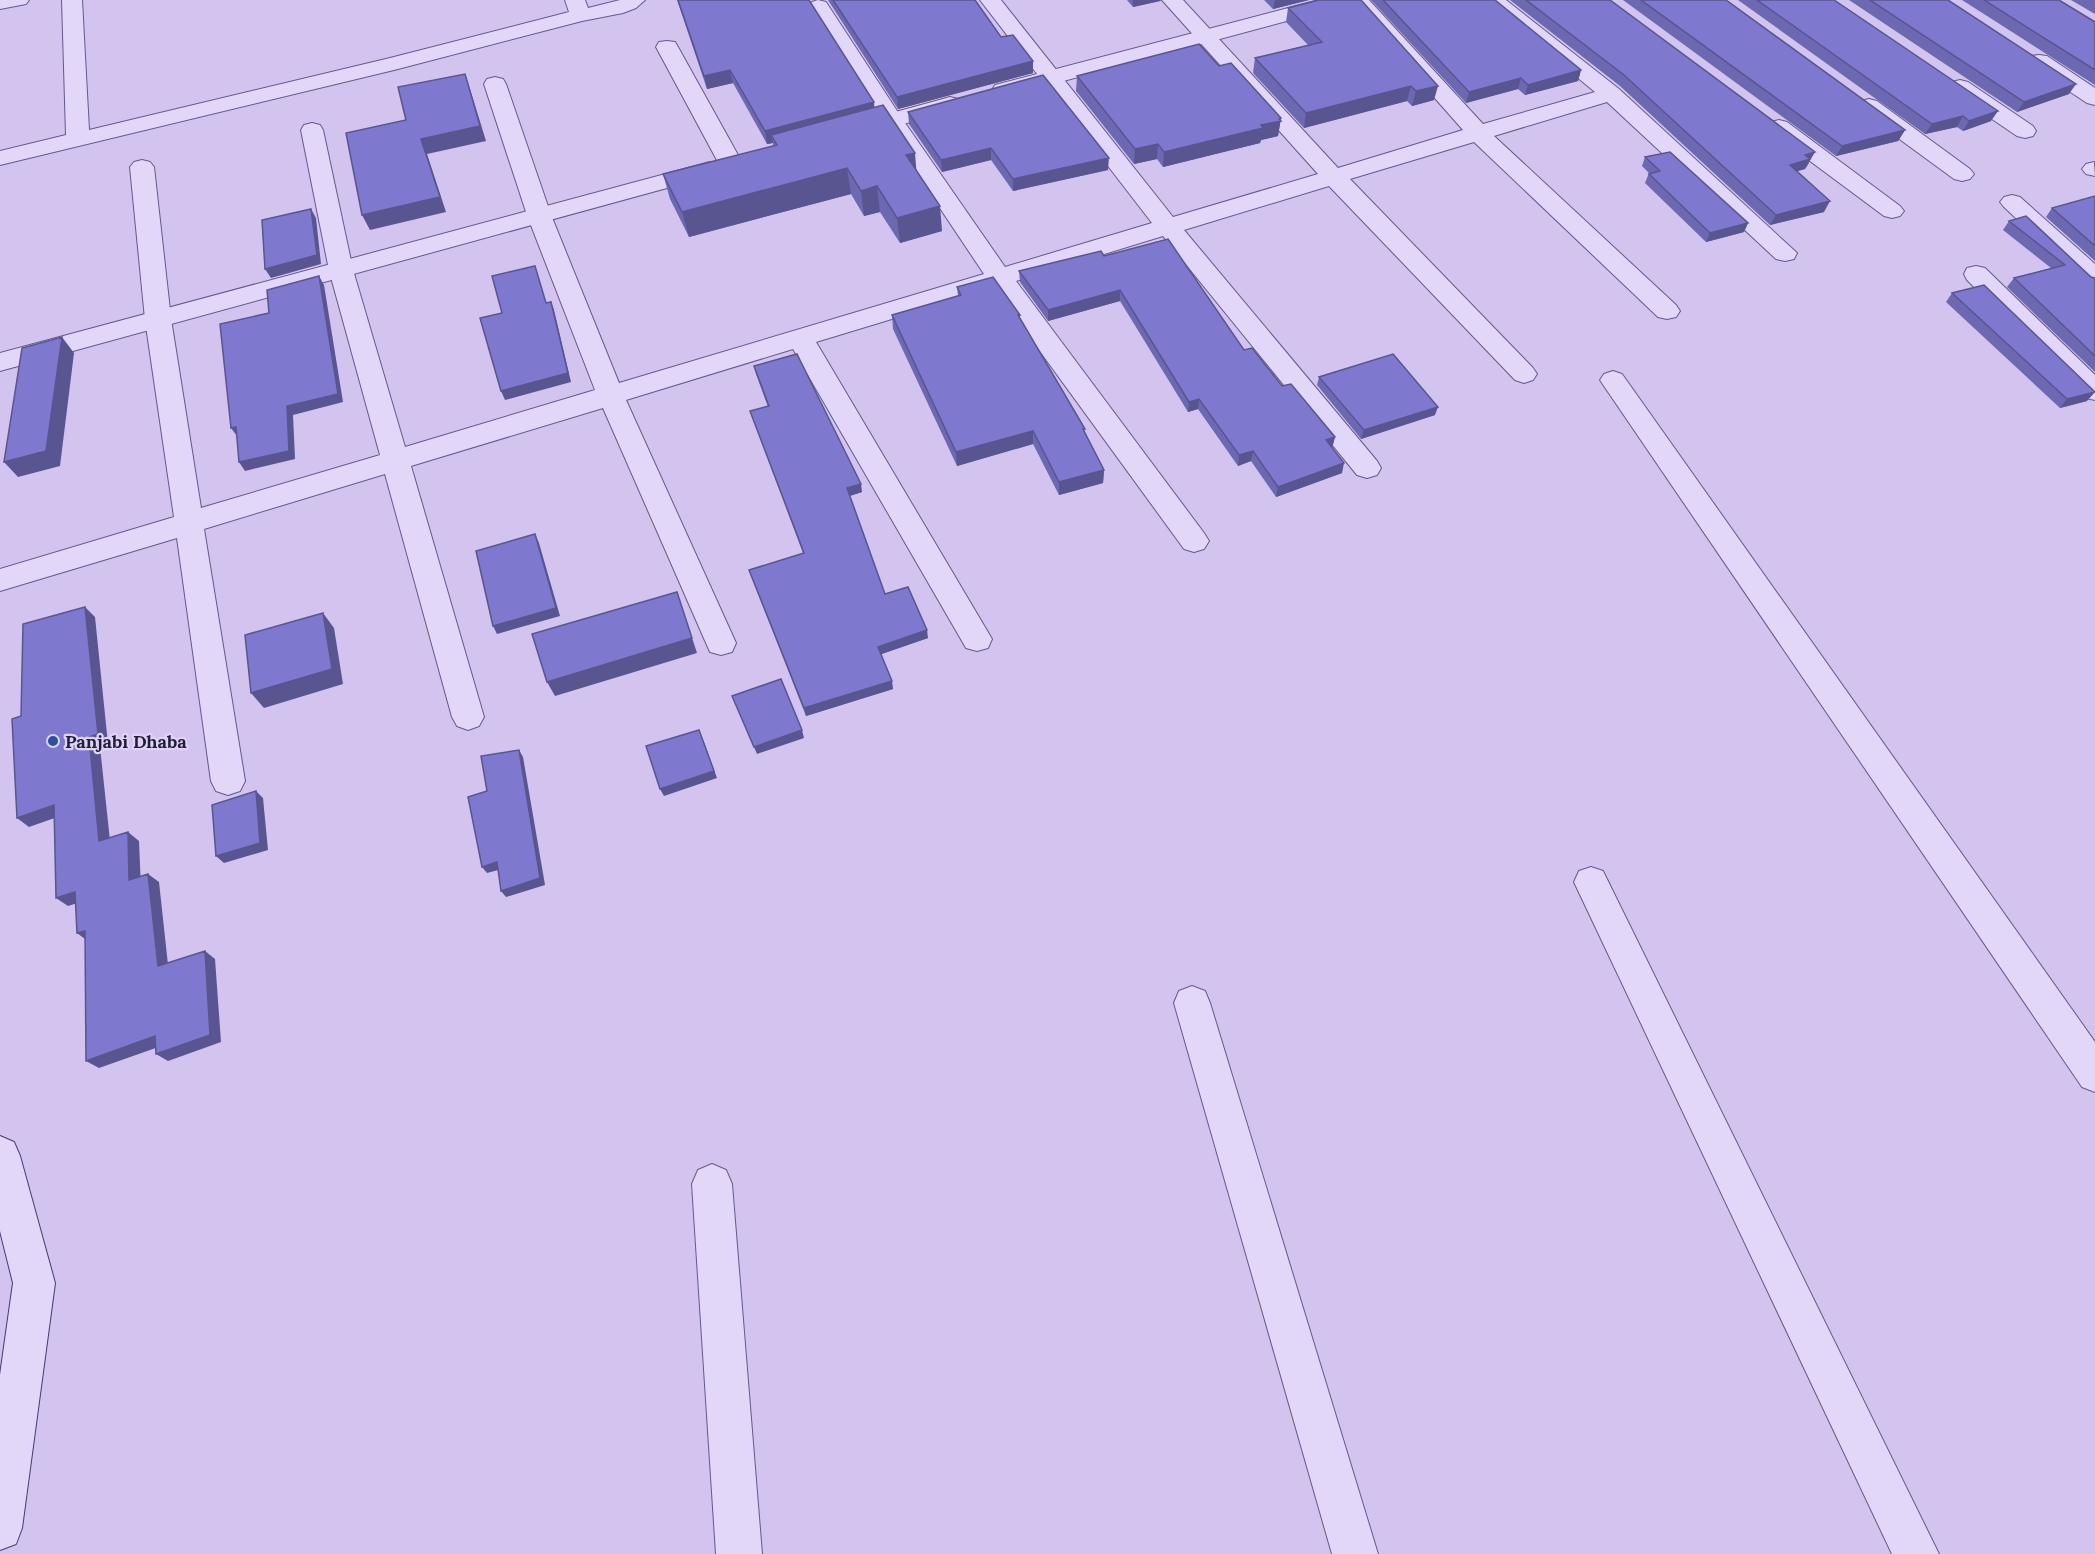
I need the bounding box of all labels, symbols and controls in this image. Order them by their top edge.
place label: Panjabi Dhaba [65,730,187,753]
marker: Panjabi Dhaba [46,734,60,748]

